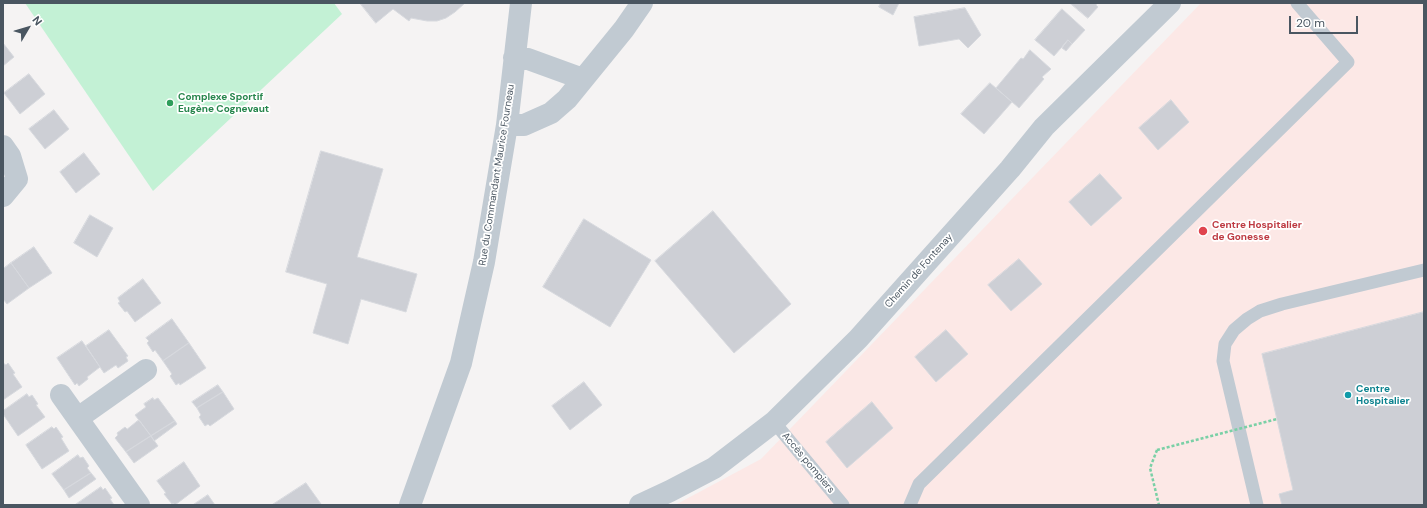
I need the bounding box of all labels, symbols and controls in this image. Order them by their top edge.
north arrow [8,8,48,48]
scale bar [1291,8,1360,34]
text: N [29,13,45,28]
text: 20 m [1296,15,1325,31]
street label: Rue du Commandant Maurice Fourneau [477,83,517,267]
place label: Complexe Sportif Eugène Cognevaut [178,91,269,114]
marker: Complexe Sportif Eugène Cognevaut [165,98,175,108]
place label: Centre Hospitalier de Gonesse [1212,219,1302,242]
marker: Centre Hospitalier de Gonesse [1197,225,1209,237]
street label: Chemin de Fontenay [882,231,956,311]
place label: Centre Hospitalier [1356,383,1410,406]
marker: Centre Hospitalier [1343,390,1353,400]
street label: Accès pompiers [779,430,837,496]

